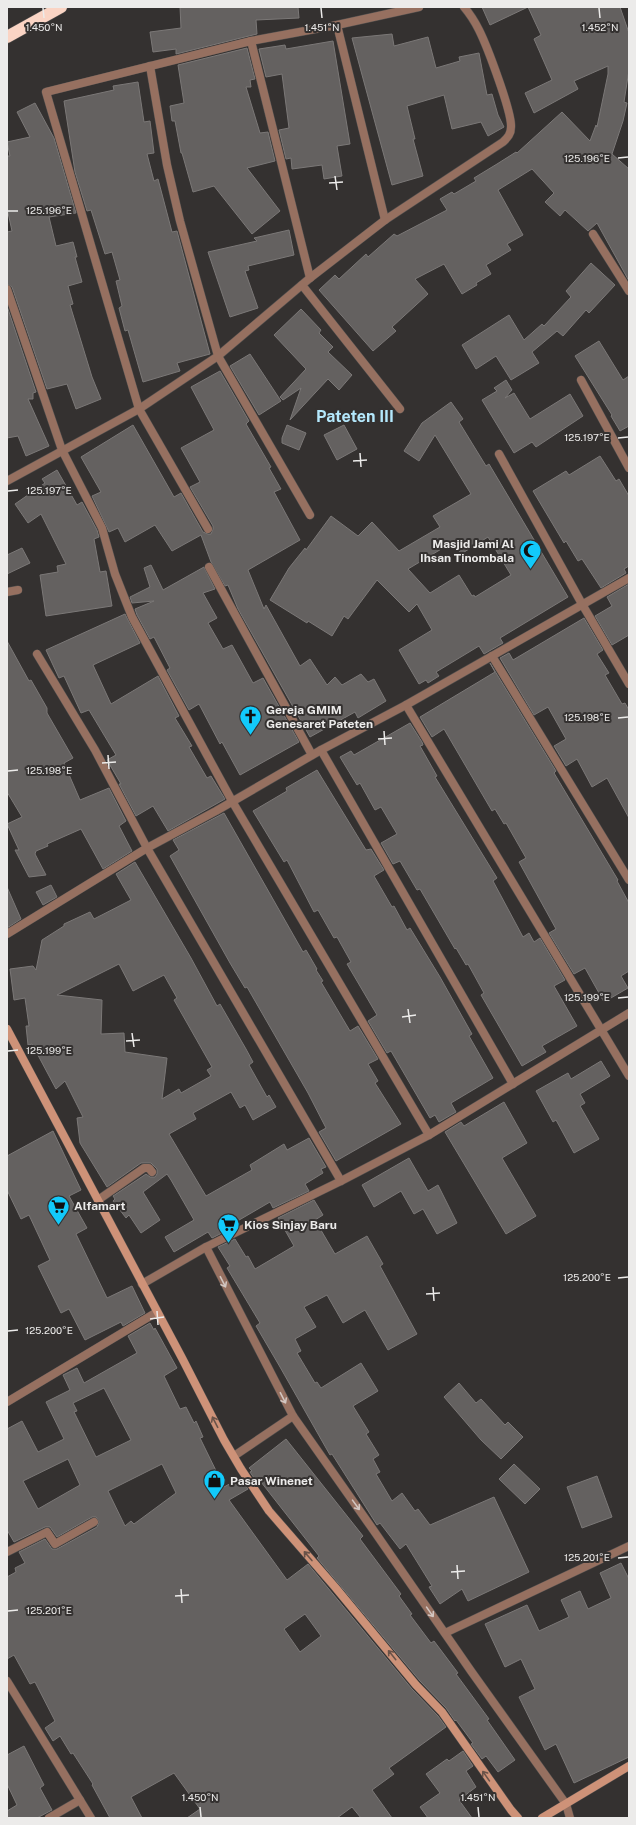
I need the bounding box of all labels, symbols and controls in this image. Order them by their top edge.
text: 1.450°N [25,21,63,33]
text: 1.451°N [304,21,340,33]
text: 1.452°N [582,21,619,33]
text: 125.196°E [564,152,610,164]
text: 125.196°E [26,204,72,216]
district label: Pateten III [316,407,394,426]
text: 125.197°E [564,431,610,443]
text: 125.197°E [26,484,72,496]
place label: Masjid Jami Al Ihsan Tinombala [420,537,514,565]
mosque icon: Masjid Jami Al Ihsan Tinombala [517,538,543,571]
place label: Gereja GMIM Genesaret Pateten [266,703,373,731]
church icon: Gereja GMIM Genesaret Pateten [237,704,263,737]
text: 125.198°E [564,711,610,723]
text: 125.198°E [26,764,72,776]
text: 125.199°E [564,991,610,1003]
text: 125.199°E [26,1044,72,1056]
supermarket icon: Alfamart [46,1193,72,1226]
place label: Alfamart [74,1199,126,1213]
supermarket icon: Kios Sinjay Baru [215,1212,241,1245]
place label: Kios Sinjay Baru [244,1218,337,1232]
text: 125.200°E [563,1271,611,1283]
one-way arrow [220,1276,228,1288]
text: 125.200°E [25,1324,73,1336]
one-way arrow [280,1391,287,1403]
one-way arrow [211,1416,218,1428]
shop icon: Pasar Winenet [202,1468,228,1501]
place label: Pasar Winenet [230,1474,313,1488]
one-way arrow [352,1499,360,1510]
one-way arrow [304,1550,313,1561]
text: 125.201°E [564,1551,610,1563]
text: 125.201°E [26,1604,72,1616]
one-way arrow [426,1606,434,1617]
one-way arrow [387,1650,396,1661]
one-way arrow [482,1770,491,1781]
text: 1.450°N [181,1791,219,1803]
text: 1.451°N [460,1791,496,1803]

